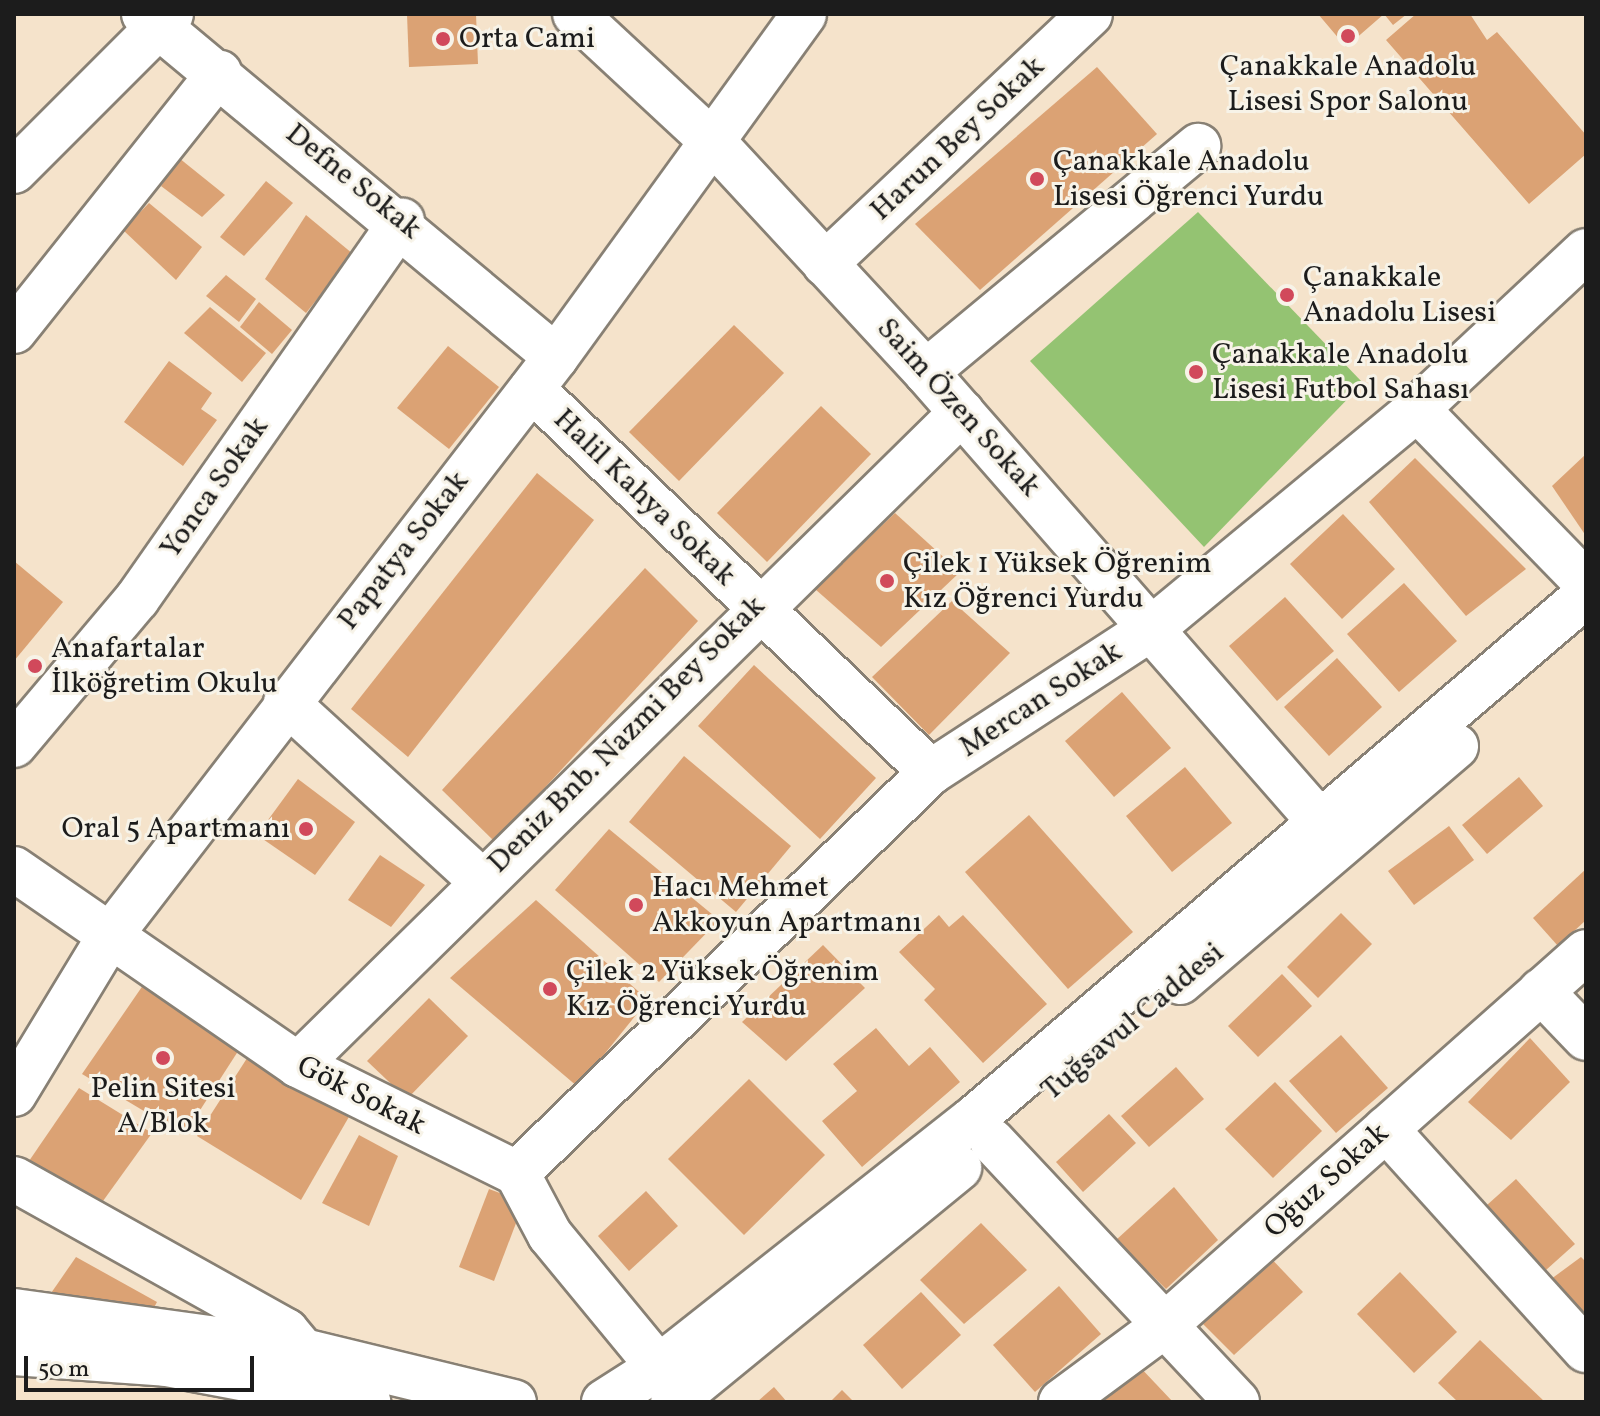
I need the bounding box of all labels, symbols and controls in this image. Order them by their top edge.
place label: Orta Cami [459,21,595,57]
marker: Çanakkale Anadolu Lisesi Spor Salonu [1339,27,1357,45]
marker: Orta Cami [434,30,452,48]
street label: Harun Bey Sokak [863,49,1053,229]
place label: Çanakkale Anadolu Lisesi Spor Salonu [1220,49,1476,120]
street label: Defne Sokak [278,116,428,248]
place label: Çanakkale Anadolu Lisesi Öğrenci Yurdu [1053,144,1325,214]
marker: Çanakkale Anadolu Lisesi Öğrenci Yurdu [1028,170,1046,188]
place label: Çanakkale Anadolu Lisesi [1303,260,1496,330]
marker: Çanakkale Anadolu Lisesi [1278,286,1296,304]
street label: Saim Özen Sokak [868,311,1048,505]
place label: Çanakkale Anadolu Lisesi Futbol Sahası [1212,337,1469,408]
marker: Çanakkale Anadolu Lisesi Futbol Sahası [1187,363,1205,381]
street label: Halil Kahya Sokak [545,402,743,594]
street label: Yonca Sokak [153,410,277,566]
street label: Papatya Sokak [331,464,477,638]
place label: Çilek 1 Yüksek Öğrenim Kız Öğrenci Yurdu [903,546,1212,616]
marker: Çilek 1 Yüksek Öğrenim Kız Öğrenci Yurdu [878,572,896,590]
street label: Deniz Bnb. Nazmi Bey Sokak [480,588,774,882]
place label: Anafartalar İlköğretim Okulu [51,631,278,702]
street label: Mercan Sokak [953,634,1129,766]
marker: Anafartalar İlköğretim Okulu [26,657,44,675]
place label: Oral 5 Apartmanı [62,811,290,847]
marker: Oral 5 Apartmanı [297,820,315,838]
place label: Hacı Mehmet Akkoyun Apartmanı [652,870,922,940]
marker: Hacı Mehmet Akkoyun Apartmanı [627,896,645,914]
street label: Tuğsavul Caddesi [1034,935,1232,1109]
place label: Çilek 2 Yüksek Öğrenim Kız Öğrenci Yurdu [566,954,880,1024]
marker: Çilek 2 Yüksek Öğrenim Kız Öğrenci Yurdu [541,980,559,998]
street label: Gök Sokak [291,1048,431,1144]
marker: Pelin Sitesi A/Blok [154,1049,172,1067]
place label: Pelin Sitesi A/Blok [91,1071,235,1142]
street label: Oğuz Sokak [1257,1116,1397,1246]
scale bar [28,1340,258,1390]
text: 50 m [38,1353,90,1387]

